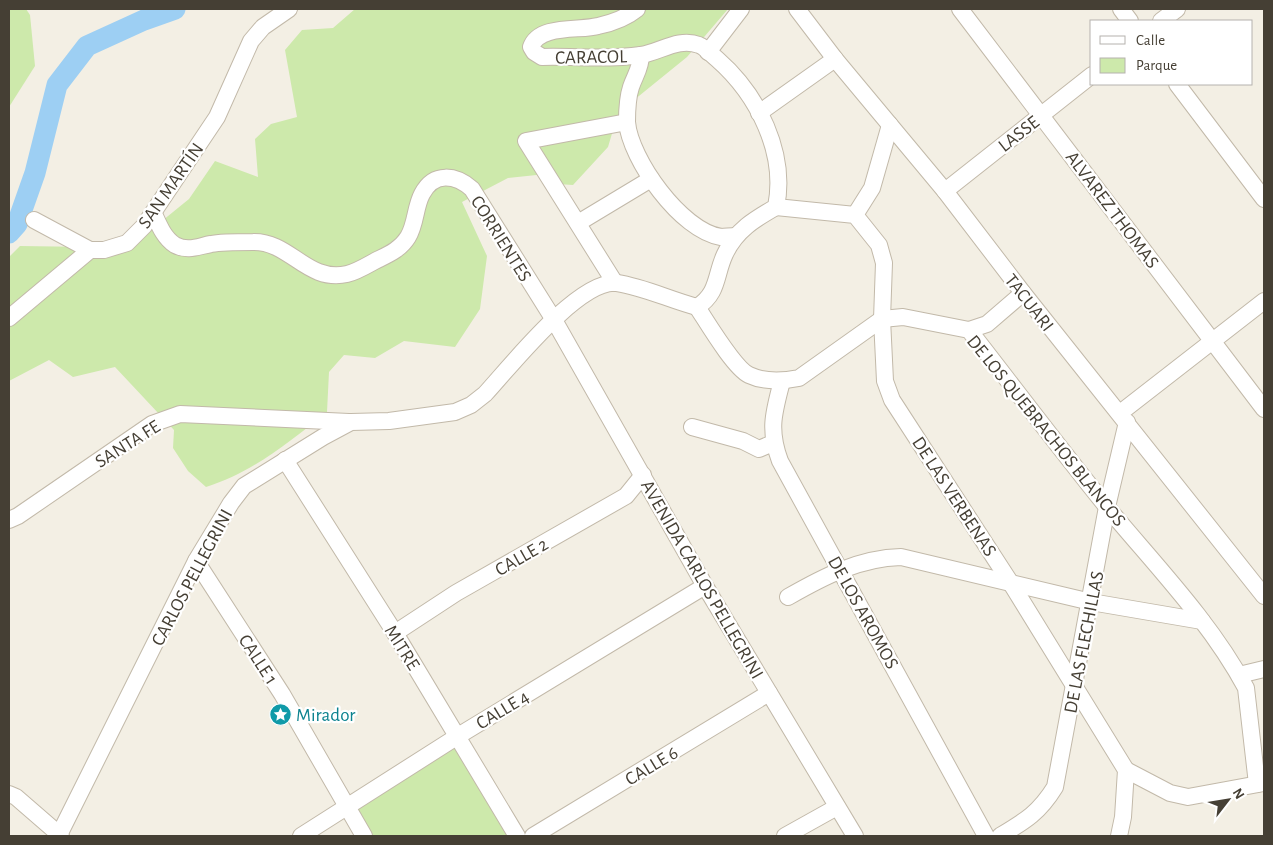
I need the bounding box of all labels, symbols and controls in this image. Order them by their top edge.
legend [1090,20,1253,85]
text: Calle [1136,33,1165,48]
street label: CARACOL [555,47,627,68]
text: Parque [1136,58,1177,73]
street label: LASSE [995,113,1043,156]
street label: SAN MARTÍN [133,139,207,232]
street label: ALVAREZ THOMAS [1062,148,1162,272]
street label: CORRIENTES [467,192,535,285]
street label: TACUARI [1001,271,1057,335]
street label: DE LOS QUEBRACHOS BLANCOS [963,332,1129,530]
street label: SANTA FE [92,417,164,472]
street label: DE LAS VERBENAS [908,434,999,560]
street label: AVENIDA CARLOS PELLEGRINI [637,477,766,682]
street label: CARLOS PELLEGRINI [148,506,236,649]
street label: CALLE 2 [492,534,552,580]
street label: DE LOS AROMOS [824,553,901,672]
street label: DE LAS FLECHILLAS [1061,570,1108,715]
street label: MITRE [381,622,423,674]
street label: CALLE 1 [235,631,281,688]
street label: CALLE 4 [473,687,533,733]
place icon: Mirador [268,702,292,726]
place label: Mirador [296,706,355,725]
street label: CALLE 6 [622,743,682,789]
north arrow [1203,775,1253,825]
text: N [1230,786,1247,802]

